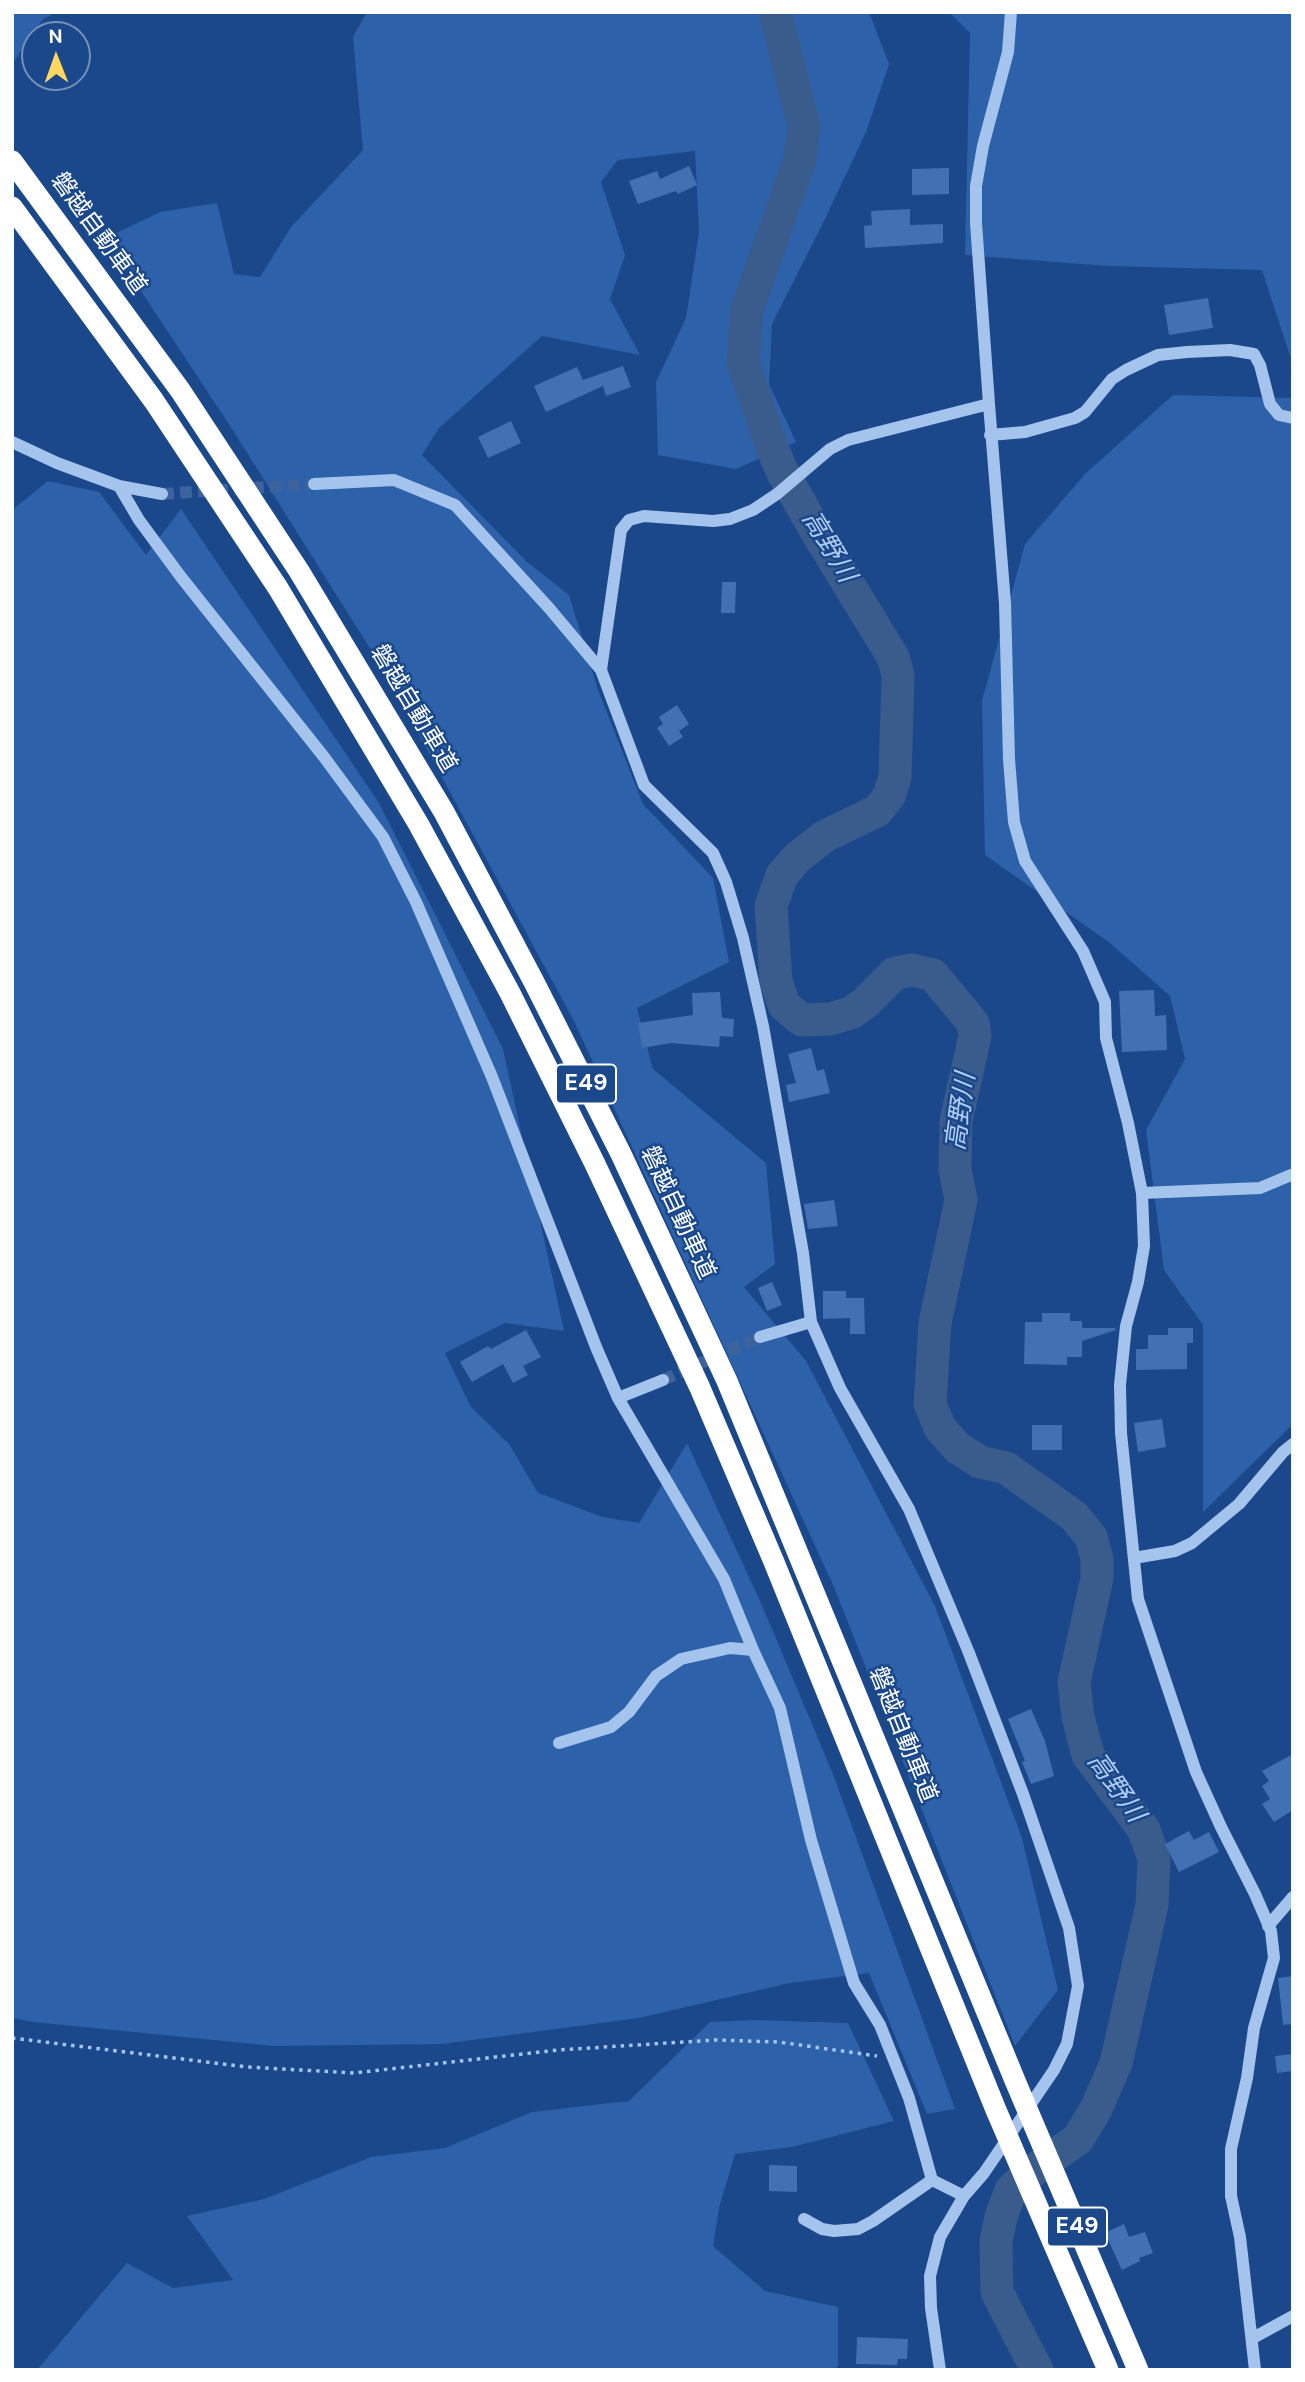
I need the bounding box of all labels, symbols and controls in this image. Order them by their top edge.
north arrow [21,21,91,91]
text: N [49,24,63,49]
street label: 磐越自動車道 [44,167,152,301]
water label: 高野川 [795,506,861,588]
street label: 磐越自動車道 [364,640,462,778]
road number: E49 [556,1064,616,1104]
water label: 高野川 [941,1071,983,1153]
street label: 磐越自動車道 [634,1142,720,1284]
street label: 磐越自動車道 [862,1663,942,1807]
water label: 高野川 [1080,1747,1150,1829]
road number: E49 [1047,2208,1107,2246]

